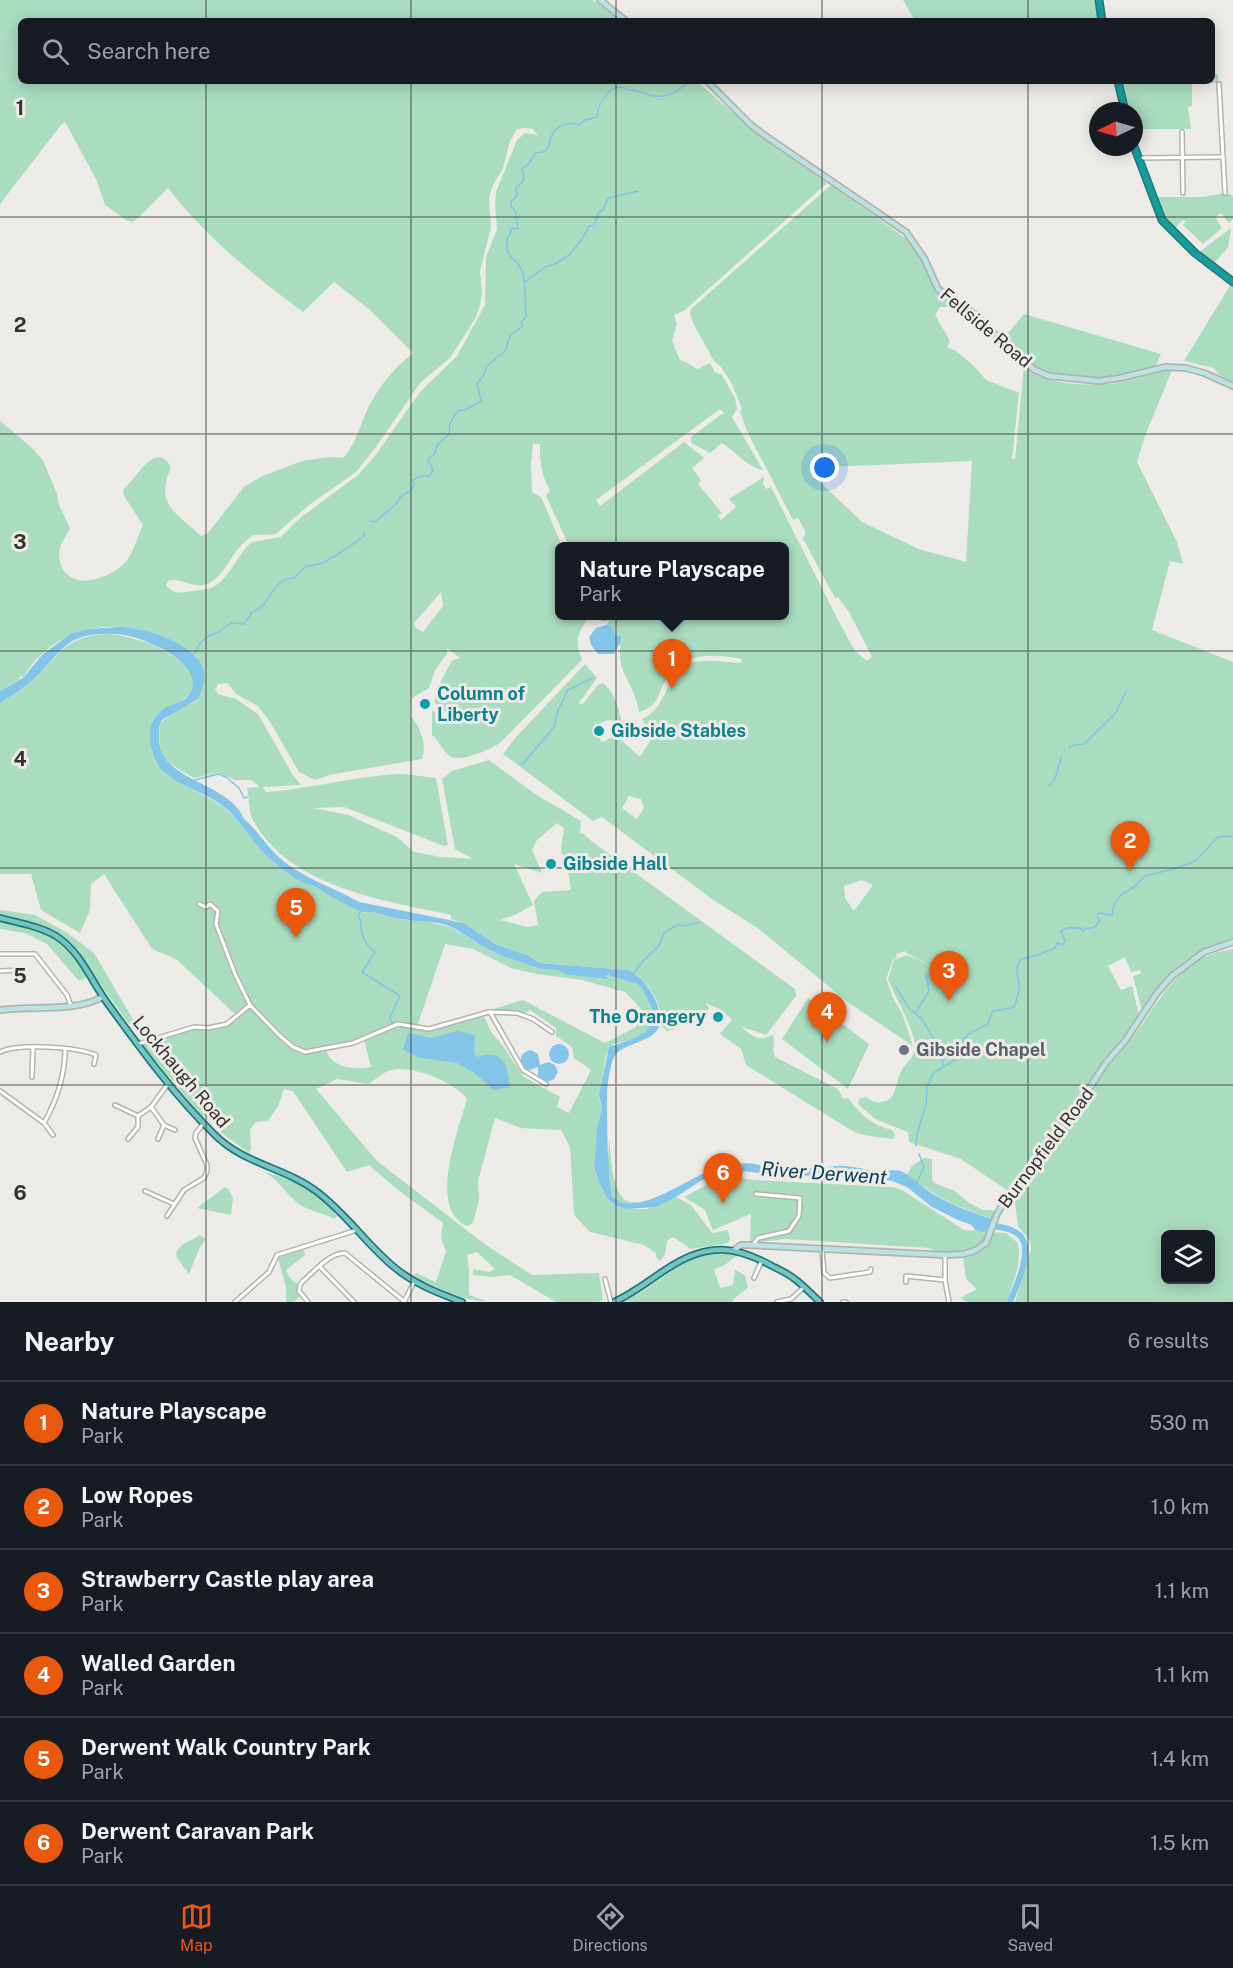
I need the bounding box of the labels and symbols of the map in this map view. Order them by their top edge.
text: 1 [16,96,24,120]
north arrow [1089,102,1143,156]
street label: Fellside Road [937,283,1036,372]
text: 2 [14,313,26,337]
your location [810,453,839,482]
text: 3 [13,530,27,554]
pin: 1 [652,640,692,689]
place label: Column of Liberty [437,683,525,725]
marker: Column of Liberty [418,697,432,711]
place label: Gibside Stables [611,720,746,741]
marker: Gibside Stables [592,724,606,738]
text: 4 [13,747,27,771]
pin: 2 [1110,822,1150,871]
place label: Gibside Hall [563,853,668,874]
marker: Gibside Hall [544,857,558,871]
pin: 5 [276,888,316,938]
pin: 3 [930,952,968,1001]
text: 5 [13,964,27,988]
pin: 4 [808,992,846,1042]
place label: The Orangery [589,1006,706,1027]
marker: The Orangery [711,1010,725,1024]
street label: Lockhaugh Road [129,1012,234,1132]
place label: Gibside Chapel [916,1039,1046,1060]
marker: Gibside Chapel [897,1043,911,1057]
street label: Burnopfield Road [994,1083,1098,1212]
pin: 6 [704,1154,742,1203]
water label: River Derwent [760,1157,888,1189]
text: 6 [13,1181,27,1205]

